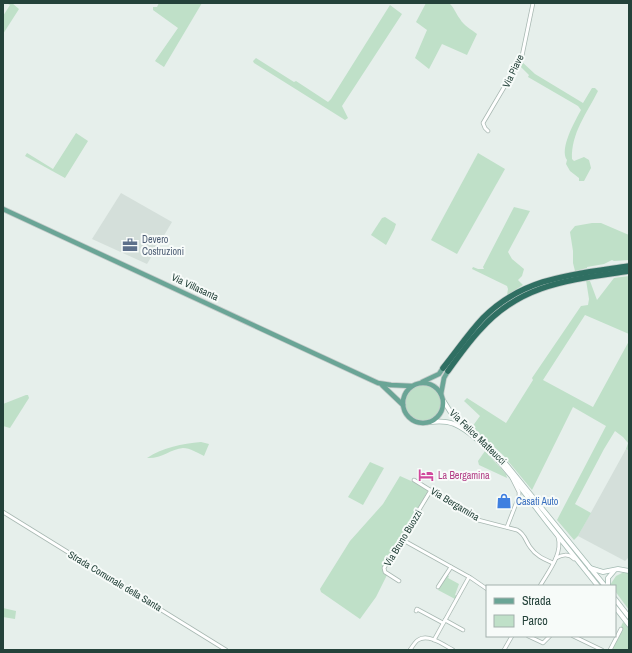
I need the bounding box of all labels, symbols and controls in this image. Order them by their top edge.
street label: Via Piave [499,52,527,90]
place label: Devero Costruzioni [142,233,184,258]
office icon: Devero Costruzioni [121,236,139,254]
street label: Via Villasanta [169,270,221,304]
street label: Via Felice Matteucci [447,407,509,467]
hotel icon: La Bergamina [417,466,435,484]
place label: La Bergamina [438,469,490,482]
street label: Via Bergamina [428,484,482,524]
shop icon: Casati Auto [495,492,513,510]
place label: Casati Auto [516,495,559,508]
street label: Via Bruno Buozzi [381,507,425,569]
street label: Strada Comunale della Santa [66,548,165,614]
legend [486,585,616,637]
text: Strada [522,593,552,609]
text: Parco [522,613,548,629]

